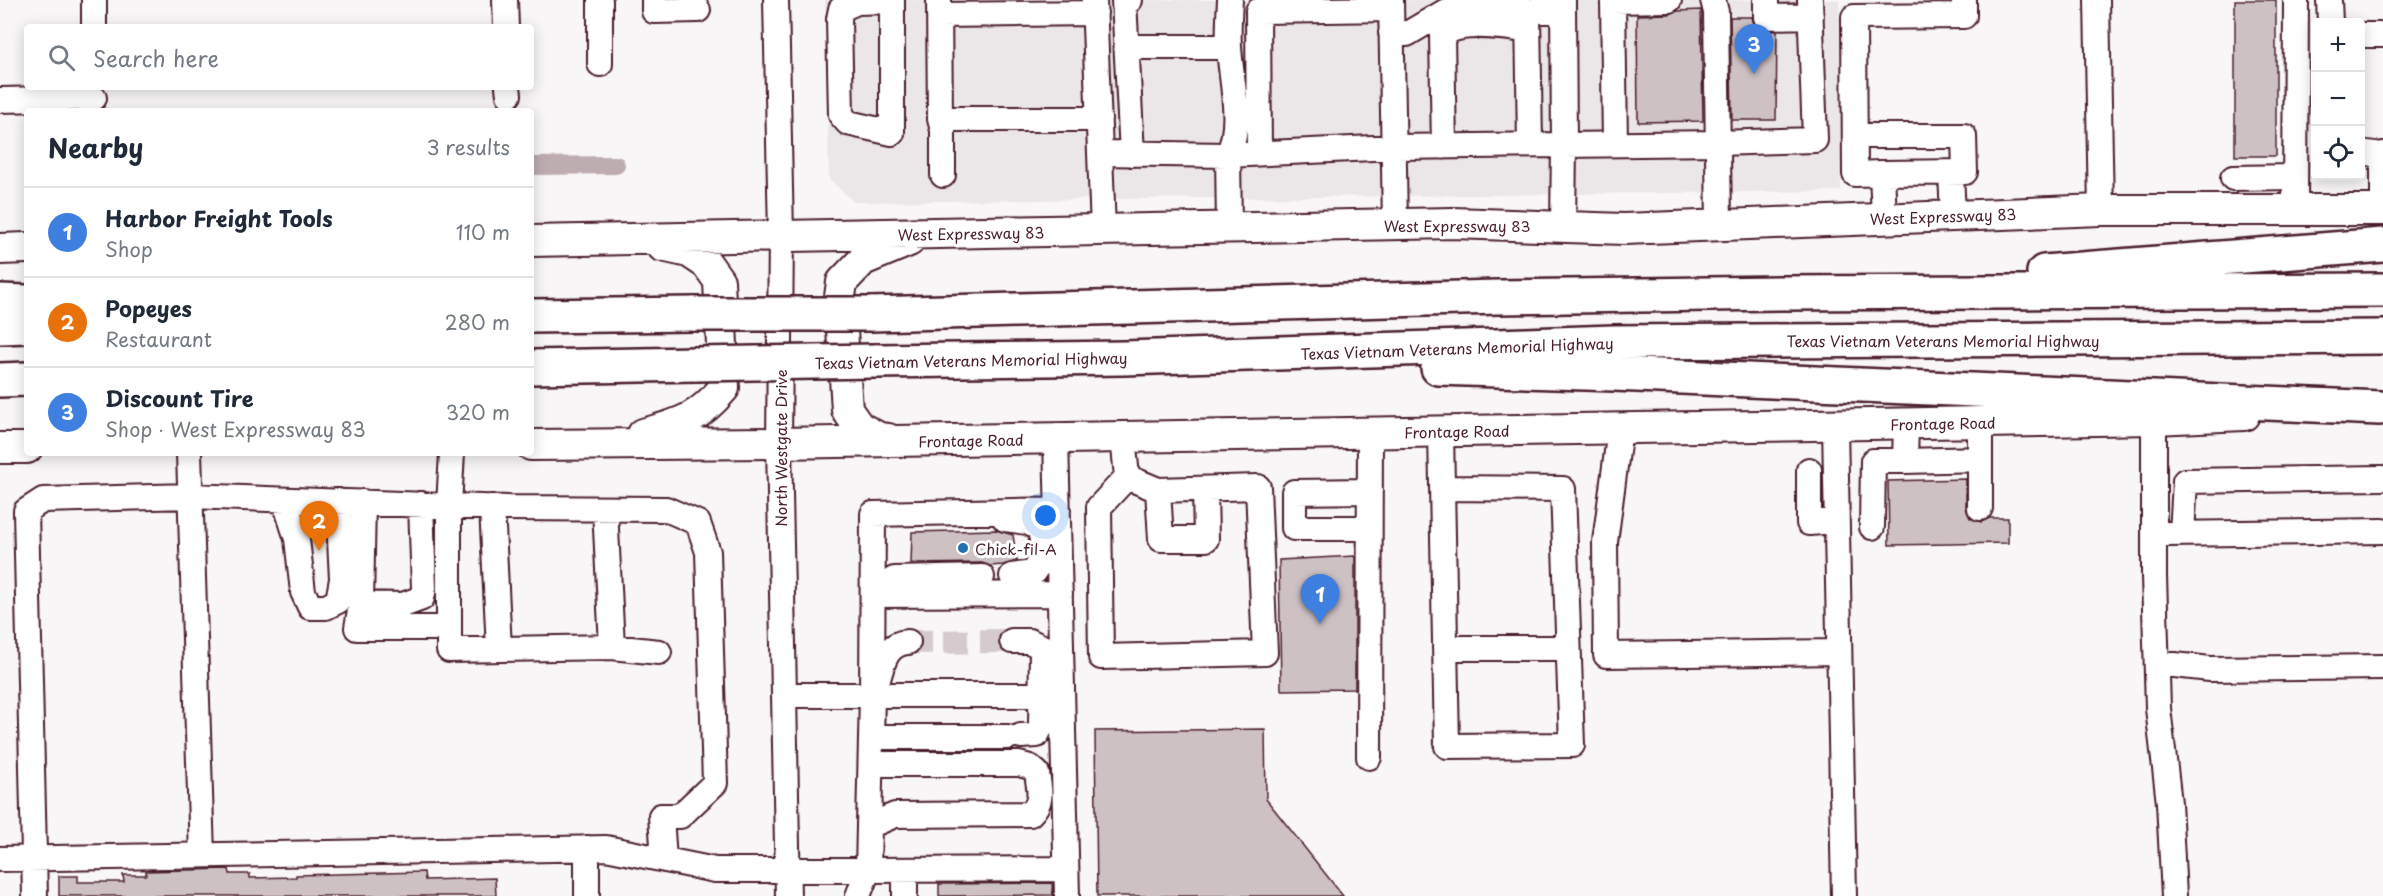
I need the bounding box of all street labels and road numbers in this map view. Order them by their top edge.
street label: West Expressway 83 [1869,202,2017,230]
street label: West Expressway 83 [1384,214,1530,237]
street label: West Expressway 83 [897,220,1045,246]
street label: Texas Vietnam Veterans Memorial Highway [1787,329,2099,352]
street label: Texas Vietnam Veterans Memorial Highway [1300,331,1614,365]
street label: Texas Vietnam Veterans Memorial Highway [814,346,1128,374]
street label: North Westgate Drive [769,369,792,527]
street label: Frontage Road [1890,411,1996,435]
street label: Frontage Road [1404,419,1510,443]
street label: Frontage Road [918,428,1024,452]

